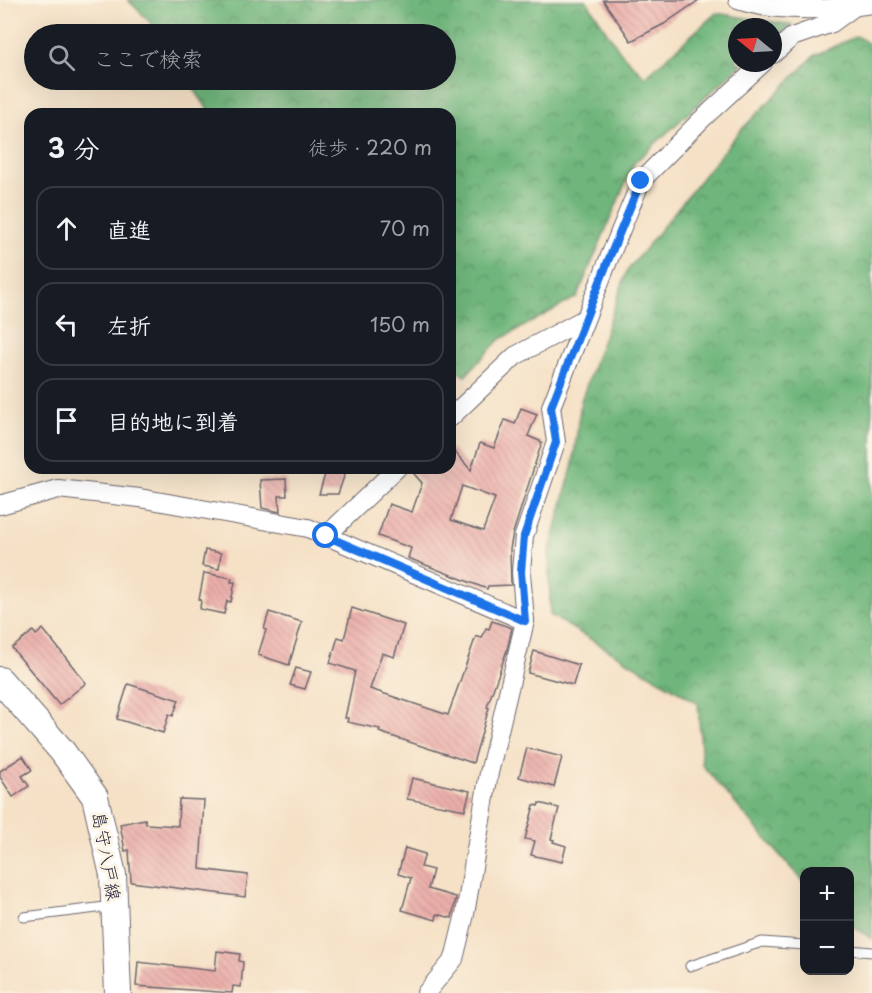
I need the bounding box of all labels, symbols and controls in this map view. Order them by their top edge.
north arrow [728,18,782,72]
search box [24,24,456,90]
icon: search [45,41,78,74]
text: ここで検索 [93,41,203,74]
text: 3 分 [48,128,99,167]
text: 徒歩 · 220 m [308,132,432,162]
route end [627,167,653,193]
icon: ahead [50,212,83,245]
text: 直進 [107,212,151,245]
text: 70 m [380,213,430,243]
icon: left [50,308,83,341]
text: 左折 [107,308,151,341]
text: 150 m [370,309,430,339]
icon: arrive [50,404,83,437]
text: 目的地に到着 [107,404,239,437]
route start [312,522,338,548]
street label: 島守八戸線 [86,809,129,902]
map controls [800,867,854,975]
button: + [800,867,854,921]
button: − [800,921,854,975]

